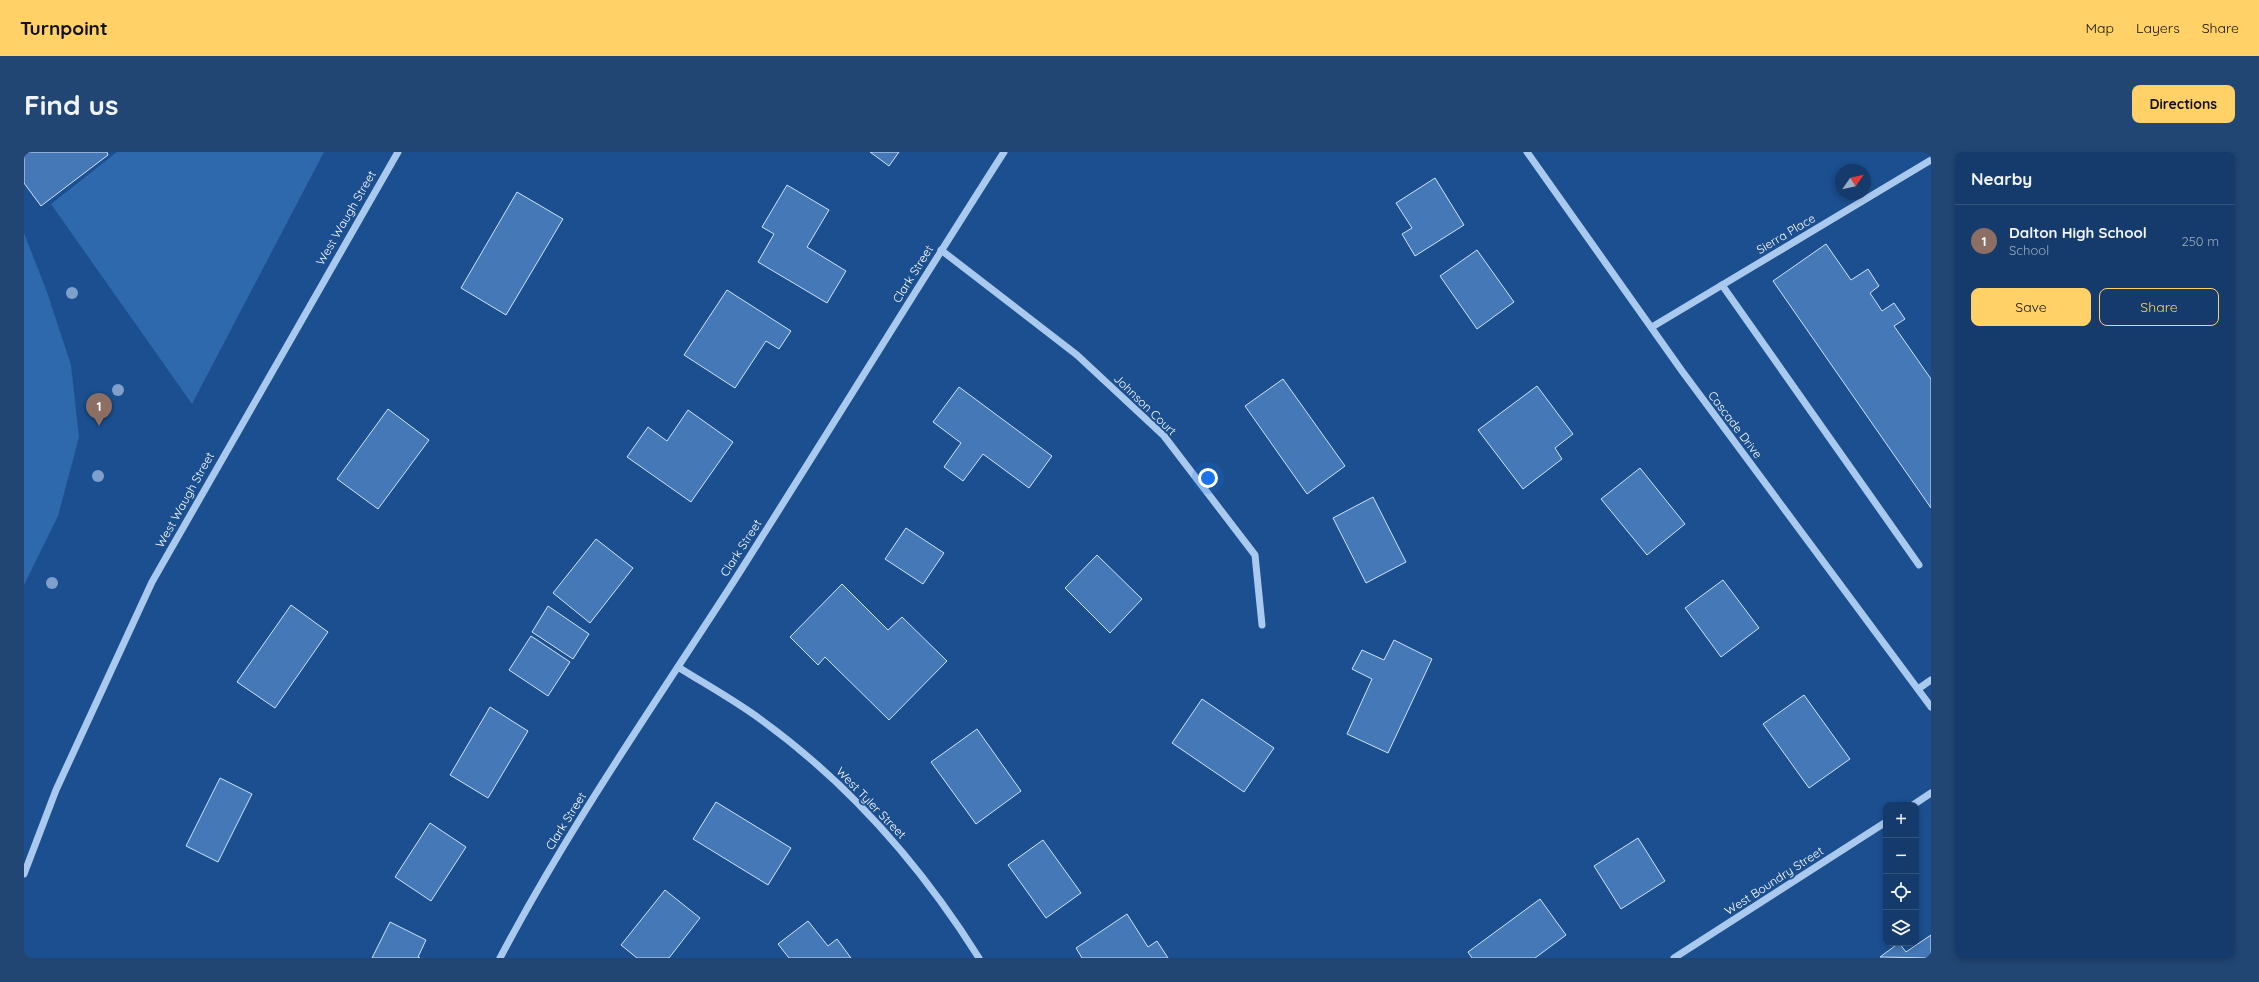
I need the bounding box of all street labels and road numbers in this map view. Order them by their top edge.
street label: West Waugh Street [312,168,379,268]
street label: Sierra Place [1754,210,1818,257]
street label: Clark Street [889,242,936,305]
street label: Johnson Court [1111,371,1180,438]
street label: Cascade Drive [1705,388,1766,462]
street label: West Waugh Street [152,449,217,550]
street label: Clark Street [717,516,765,579]
street label: West Tyler Street [833,764,909,842]
street label: Clark Street [542,789,589,852]
street label: West Boundry Street [1722,843,1826,918]

